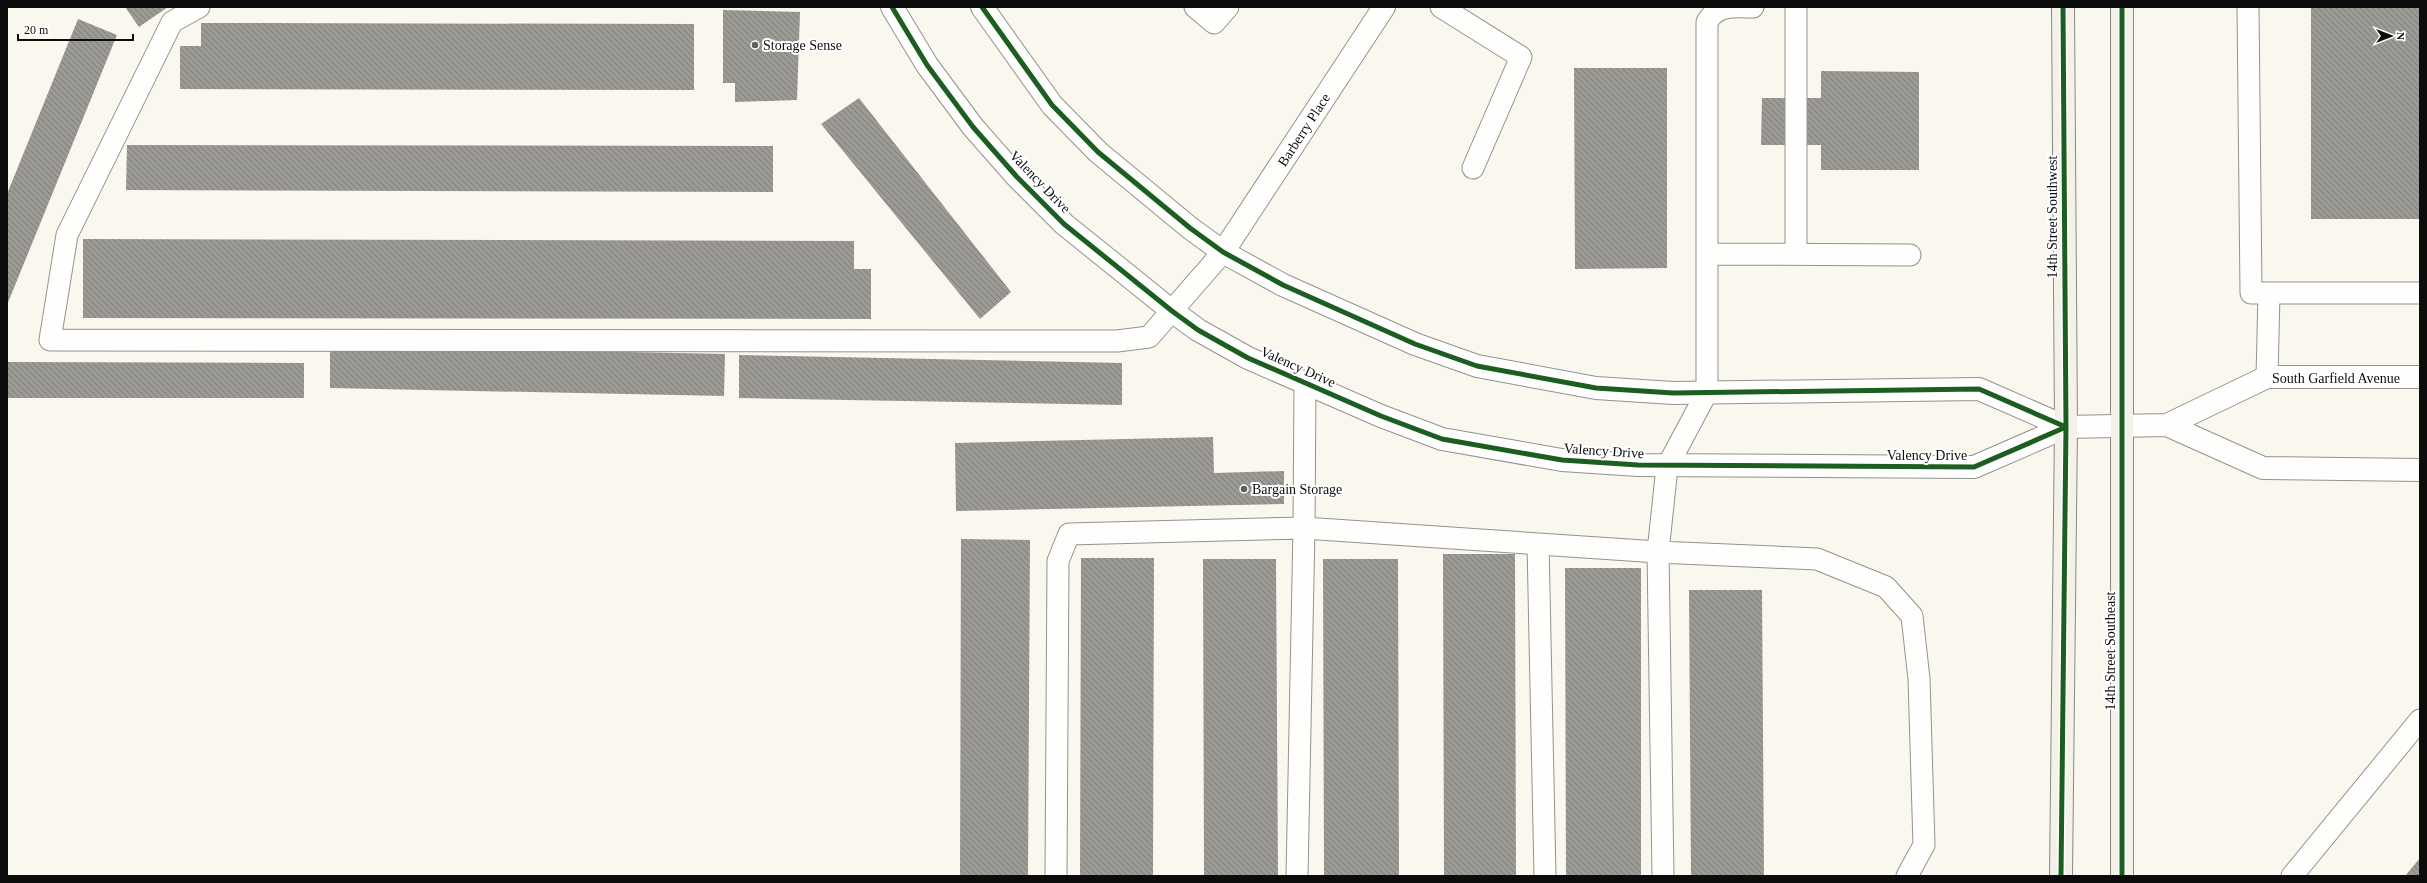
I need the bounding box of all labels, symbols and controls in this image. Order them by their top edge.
scale bar [18,16,133,42]
north arrow [2371,16,2411,56]
text: 20 m [24,23,49,37]
text: N [2395,32,2407,40]
place label: Storage Sense [763,38,842,53]
marker: Storage Sense [750,40,760,50]
street label: Barberry Place [1275,91,1333,169]
street label: Valency Drive [1007,148,1073,216]
street label: 14th Street Southwest [2045,155,2060,278]
street label: Valency Drive [1258,344,1338,390]
street label: South Garfield Avenue [2272,371,2400,386]
street label: Valency Drive [1563,441,1645,461]
street label: Valency Drive [1887,448,1967,463]
place label: Bargain Storage [1252,482,1342,497]
marker: Bargain Storage [1239,484,1249,494]
street label: 14th Street Southeast [2103,591,2118,711]

